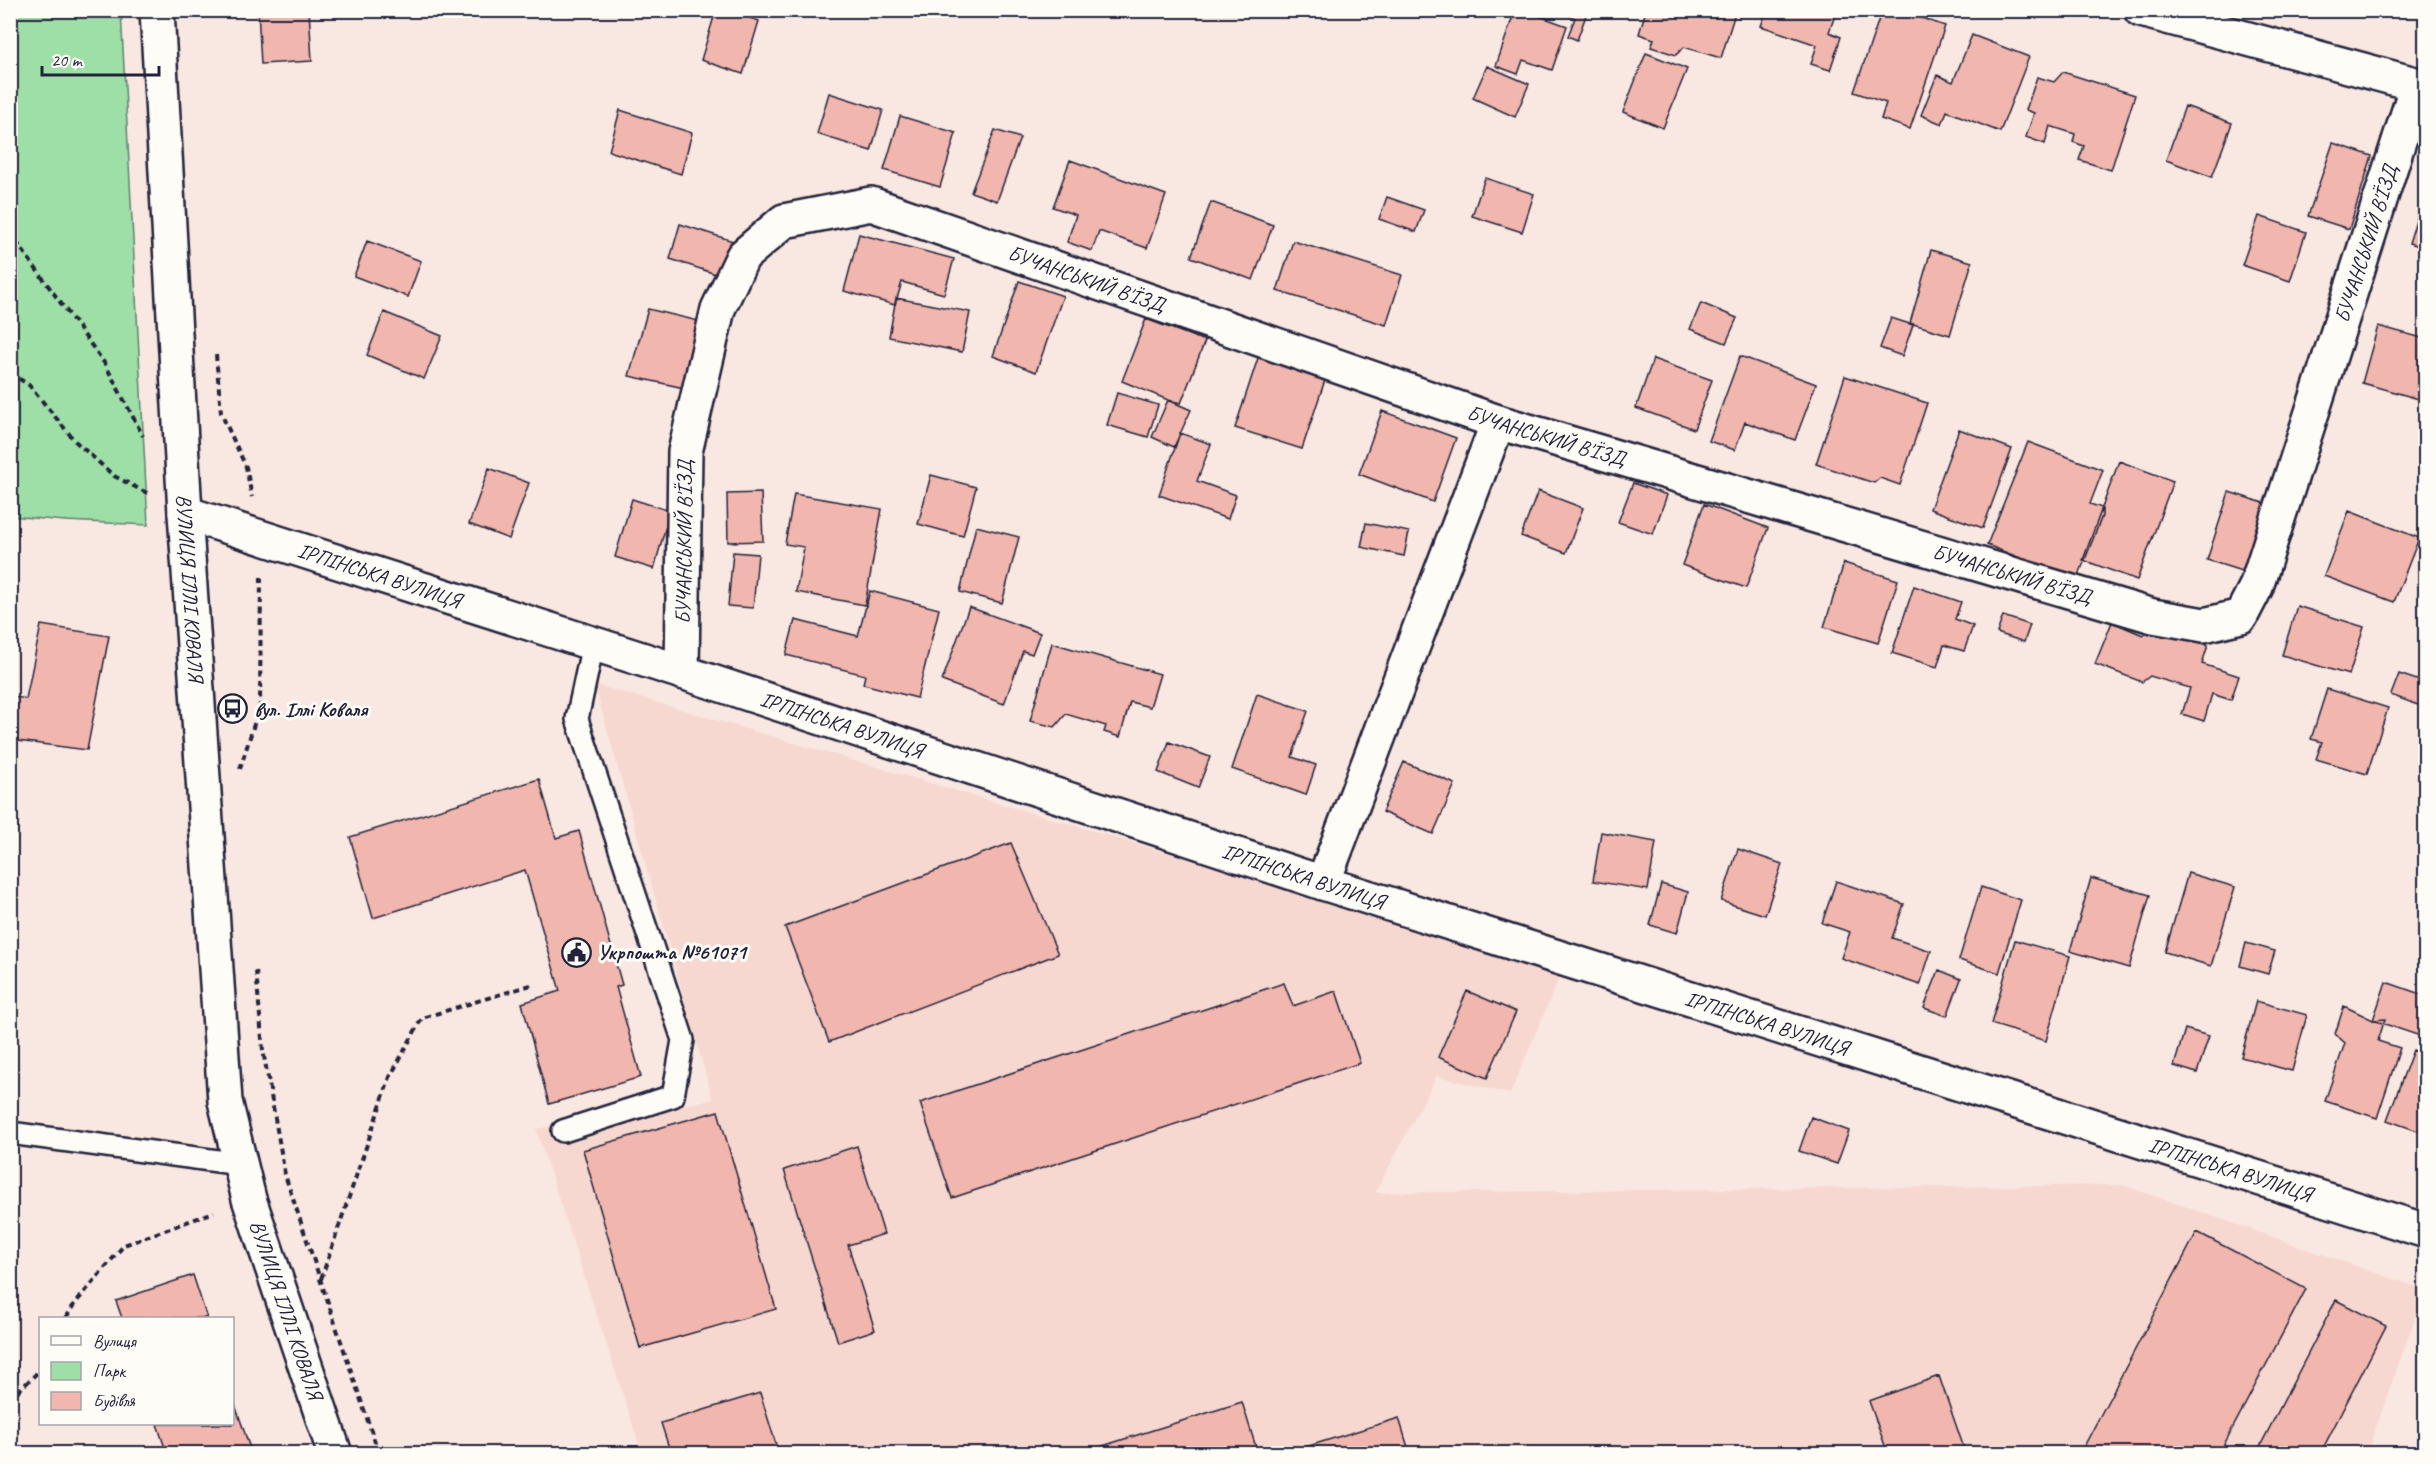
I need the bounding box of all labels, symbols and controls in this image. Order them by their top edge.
scale bar [42,39,159,77]
text: 20 m [51,49,84,71]
street label: БУЧАНСЬКИЙ В'ЇЗД [2329,160,2404,326]
street label: БУЧАНСЬКИЙ В'ЇЗД [1005,240,1170,319]
street label: БУЧАНСЬКИЙ В'ЇЗД [1464,399,1630,473]
street label: БУЧАНСЬКИЙ В'ЇЗД [670,458,698,624]
street label: ВУЛИЦЯ ІЛЛІ КОВАЛЯ [171,494,210,685]
street label: ІРПІНСЬКА ВУЛИЦЯ [295,537,467,614]
street label: БУЧАНСЬКИЙ В'ЇЗД [1930,539,2096,611]
street label: ІРПІНСЬКА ВУЛИЦЯ [757,686,930,765]
bus stop icon: вул. Іллі Коваля [217,693,249,725]
place label: вул. Іллі Коваля [254,696,369,722]
street label: ІРПІНСЬКА ВУЛИЦЯ [1219,838,1391,916]
public building icon: Укрпошта №61071 [560,936,592,968]
place label: Укрпошта №61071 [597,939,749,965]
street label: ІРПІНСЬКА ВУЛИЦЯ [1682,985,1855,1062]
street label: ІРПІНСЬКА ВУЛИЦЯ [2145,1131,2318,1208]
street label: ВУЛИЦЯ ІЛЛІ КОВАЛЯ [244,1217,330,1406]
legend [39,1317,234,1425]
text: Вулиця [93,1330,137,1352]
text: Парк [93,1360,127,1382]
text: Будівля [93,1390,136,1412]

